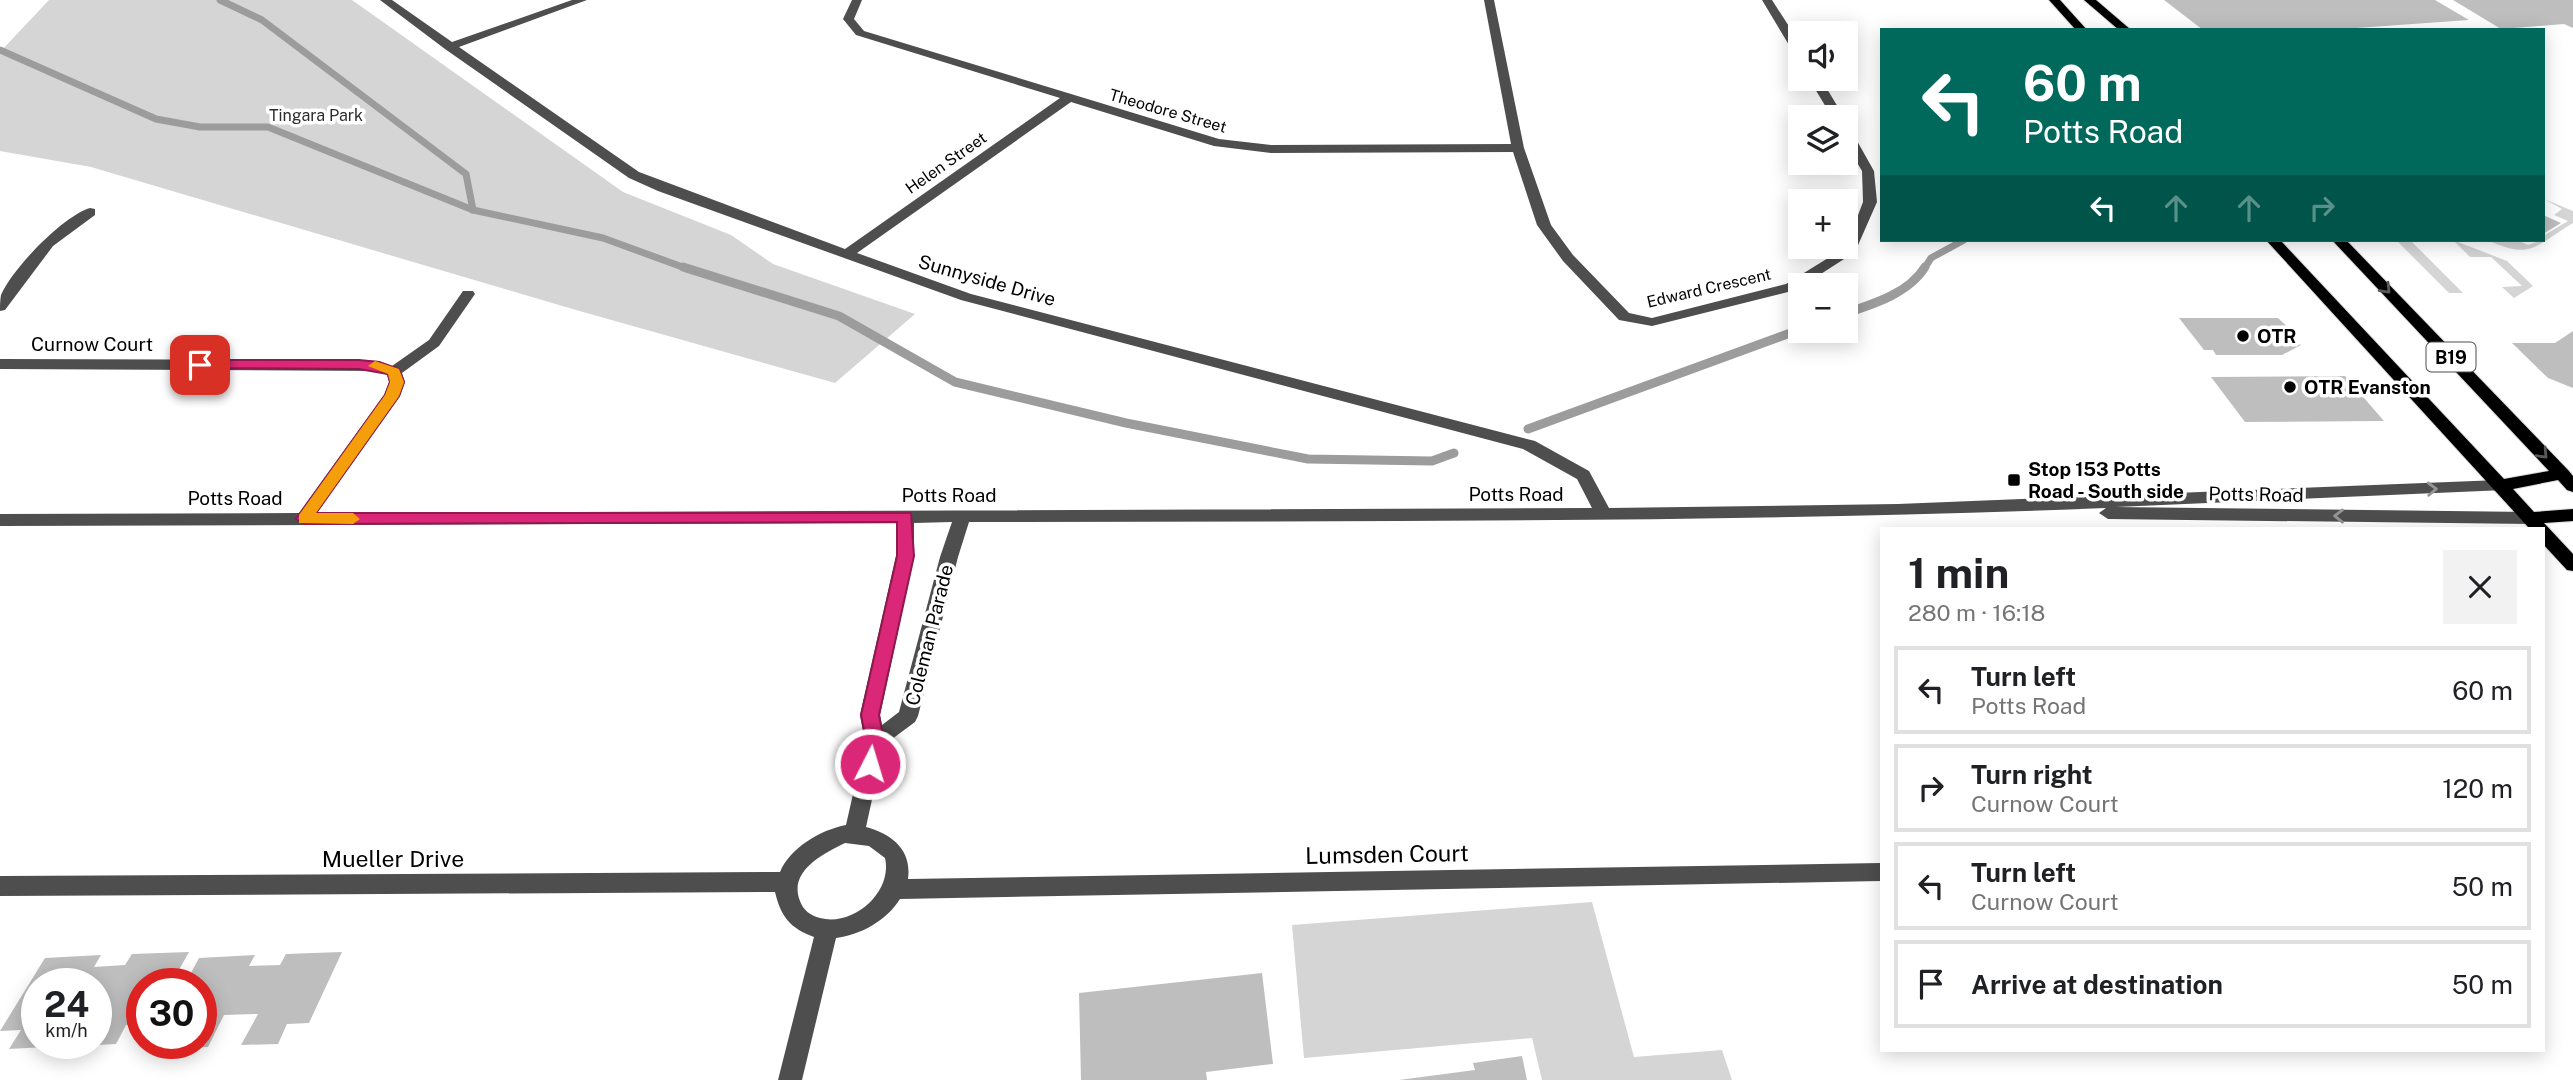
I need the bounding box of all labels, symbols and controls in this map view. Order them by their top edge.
map controls [1788,21,1858,343]
button: sound [1788,21,1858,91]
text: 60 m [2023,54,2142,112]
icon: left [1908,56,1999,147]
street label: Theodore Street [1107,85,1229,137]
button: layers [1788,105,1858,175]
park label: Tingara Park [269,106,363,125]
text: Potts Road [2023,113,2183,150]
street label: Helen Street [902,128,990,198]
button: + [1788,189,1858,259]
icon: left [2084,189,2122,227]
icon: ahead [2157,189,2195,227]
icon: ahead [2230,189,2268,227]
icon: right [2303,189,2341,227]
street label: Sunnyside Drive [916,250,1058,310]
street label: Edward Crescent [1645,264,1773,312]
button: − [1788,273,1858,343]
one-way arrow [2378,281,2391,294]
place label: OTR [2257,325,2296,347]
marker: OTR [2235,328,2251,344]
street label: Curnow Court [31,333,153,355]
pin [170,335,230,395]
road number: B19 [2426,342,2476,372]
icon: arrive [181,346,219,384]
place label: OTR Evanston [2304,376,2431,398]
marker: OTR Evanston [2282,379,2298,395]
one-way arrow [2535,446,2547,459]
place label: Stop 153 Potts Road - South side [2028,458,2184,502]
marker: Stop 153 Potts Road - South side [2006,472,2022,488]
street label: Potts Road [2208,482,2304,506]
one-way arrow [2426,482,2437,497]
street label: Potts Road [1468,483,1564,505]
street label: Potts Road [901,484,997,506]
street label: Potts Road [187,487,283,509]
one-way arrow [2333,508,2344,524]
text: 1 min [1908,548,2009,597]
button: close [2443,550,2517,624]
street label: Coleman Parade [901,562,957,708]
text: 280 m · 16:18 [1908,599,2045,626]
text: Turn left [1971,661,2076,692]
icon: left [1912,671,1950,709]
text: 60 m [2452,675,2513,706]
text: Potts Road [1971,692,2086,719]
position arrow [833,727,907,801]
text: Turn right [1971,759,2093,790]
icon: right [1912,769,1950,807]
text: 120 m [2442,773,2513,804]
text: Curnow Court [1971,790,2119,817]
street label: Lumsden Court [1305,839,1469,869]
street label: Mueller Drive [322,845,464,872]
text: Turn left [1971,857,2076,888]
icon: left [1912,867,1950,905]
text: 50 m [2452,871,2513,902]
text: Curnow Court [1971,888,2119,915]
icon: arrive [1912,965,1950,1003]
speed limit sign: 30 [126,968,217,1059]
text: Arrive at destination [1971,969,2223,1000]
text: 50 m [2452,969,2513,1000]
text: 24 [44,984,89,1025]
text: km/h [45,1020,88,1041]

